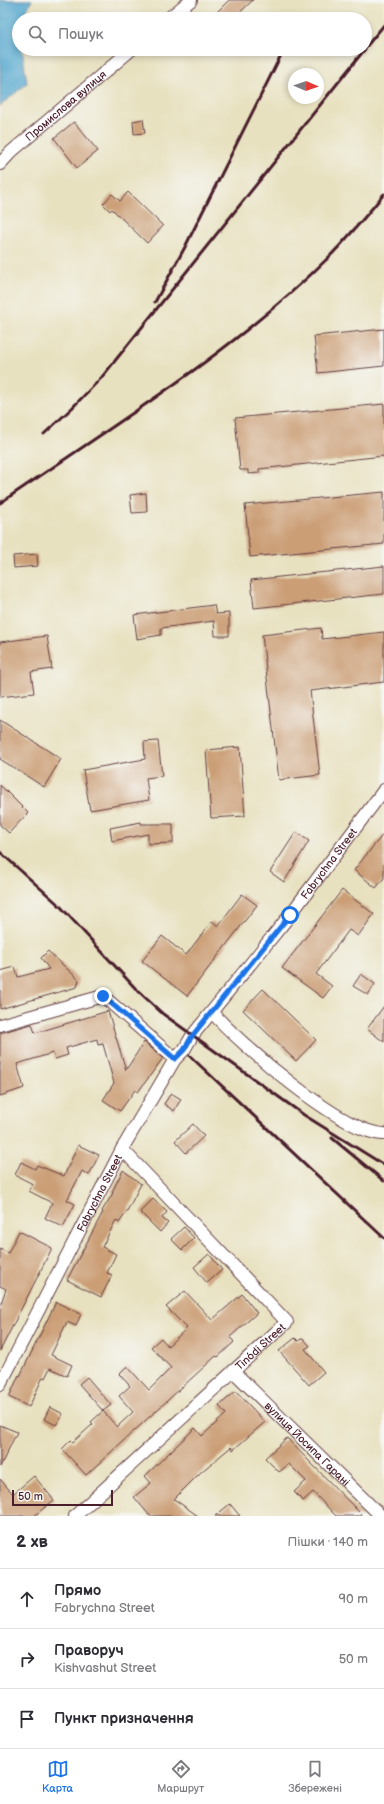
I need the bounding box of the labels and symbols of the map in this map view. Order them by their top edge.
street label: Промислова вулиця [23,68,109,144]
north arrow [288,68,324,104]
street label: Fabrychna Street [298,825,360,902]
route start [281,906,299,924]
route end [94,987,112,1005]
street label: Fabrychna Street [74,1152,125,1234]
street label: Tinódi Street [233,1320,289,1373]
street label: вулиця Йосипа Гарані [262,1399,352,1489]
scale bar [12,1488,113,1507]

